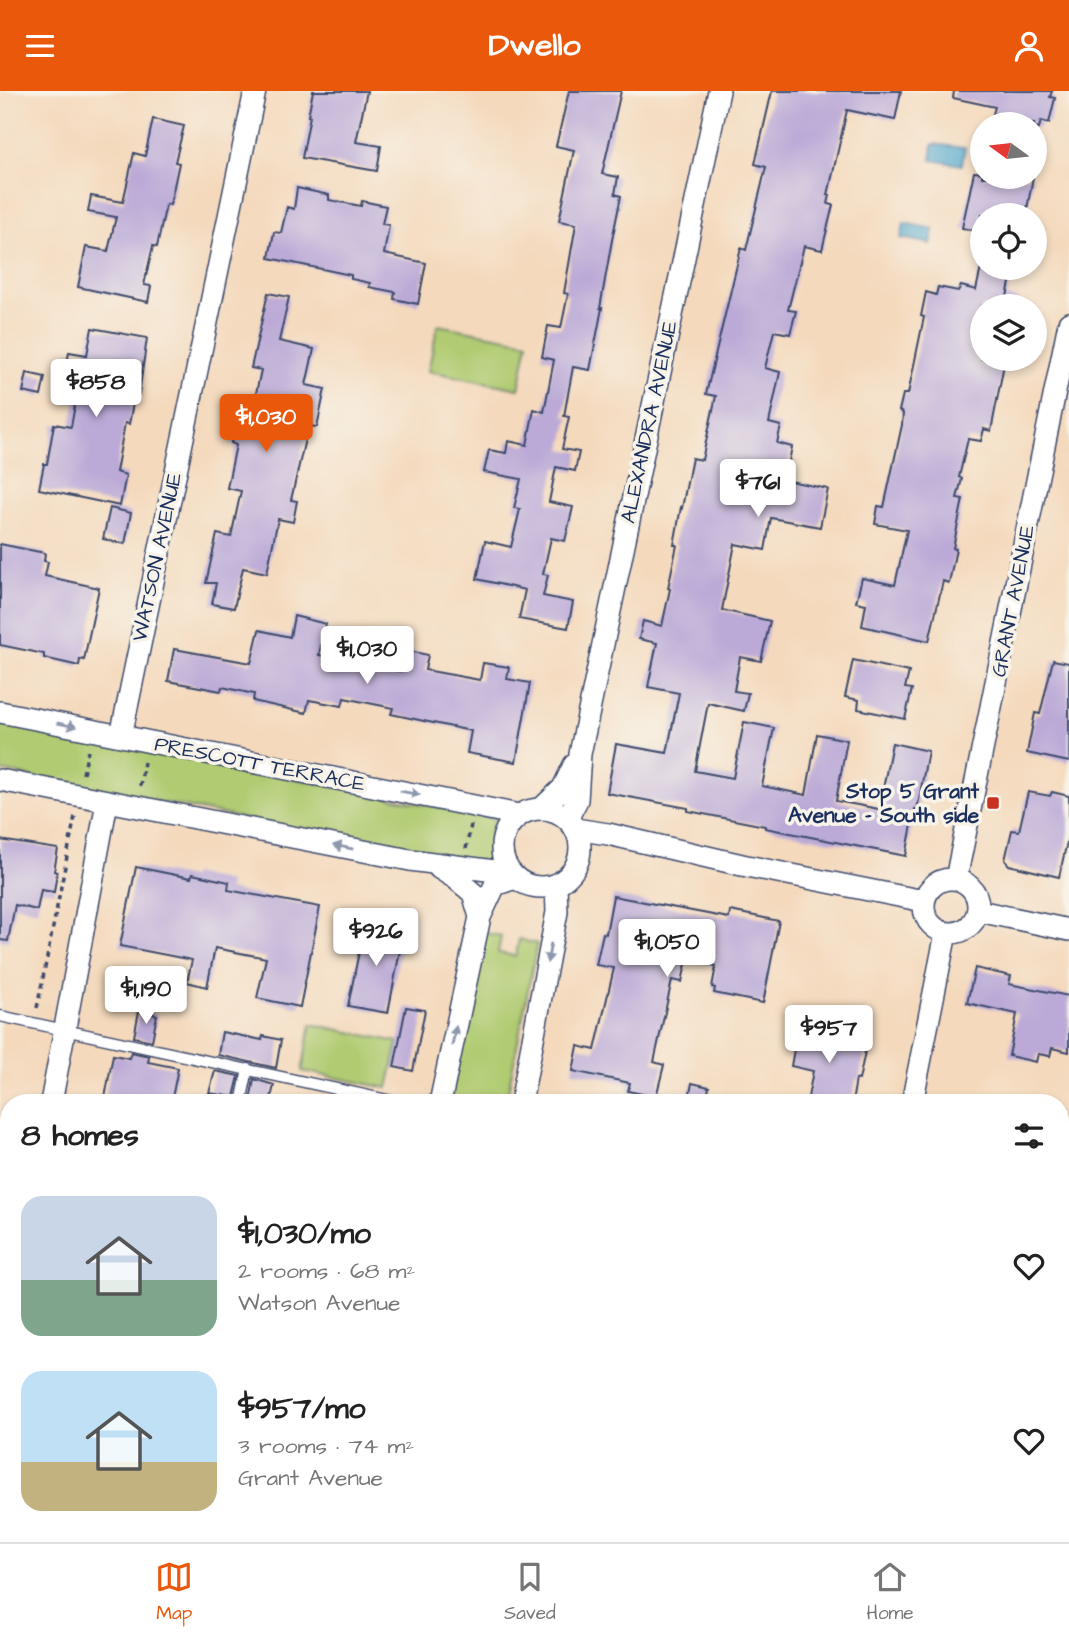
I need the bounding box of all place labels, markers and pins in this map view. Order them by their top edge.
pin: $858 [55,359,137,419]
pin: $1,030 [209,395,323,454]
pin: $761 [717,459,799,519]
pin: $1,030 [310,627,424,686]
place label: Stop 5 Grant Avenue - South side [788,777,980,830]
marker: Stop 5 Grant Avenue - South side [985,795,1001,811]
pin: $926 [335,909,417,968]
pin: $1,050 [610,919,724,979]
pin: $1,190 [89,967,203,1026]
pin: $957 [788,1005,870,1065]

